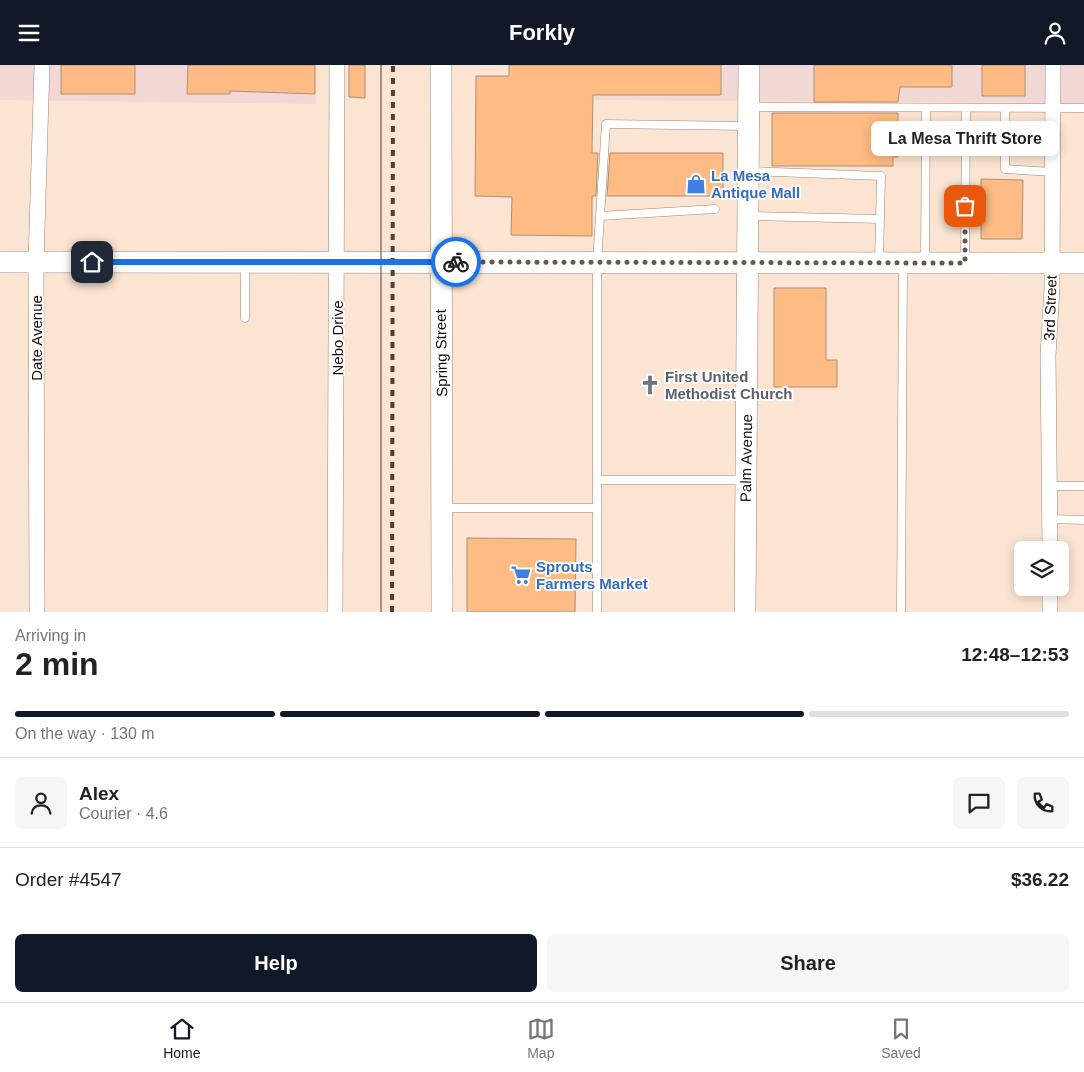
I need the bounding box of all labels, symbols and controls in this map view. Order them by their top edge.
icon: menu [15,19,43,47]
icon: person [1041,19,1069,47]
text: Forkly [509,20,575,45]
callout: La Mesa Thrift Store [871,121,1059,156]
text: La Mesa Thrift Store [888,130,1042,147]
place label: La Mesa Antique Mall [711,167,800,201]
shop icon: La Mesa Antique Mall [685,173,707,195]
pin [944,185,986,227]
icon: bag [951,192,979,220]
courier [431,237,481,287]
pin [71,241,113,283]
icon: home [78,248,106,276]
icon: bike [442,248,470,276]
street label: 3rd Street [1040,274,1060,341]
street label: Date Avenue [28,295,45,381]
street label: Nebo Drive [329,300,346,376]
street label: Spring Street [432,308,450,397]
place label: First United Methodist Church [665,368,793,402]
church icon: First United Methodist Church [639,374,661,396]
street label: Palm Avenue [737,414,755,502]
map controls [1014,541,1069,596]
button: layers [1014,541,1069,596]
place label: Sprouts Farmers Market [536,558,648,592]
supermarket icon: Sprouts Farmers Market [510,564,532,586]
text: Arriving in [15,627,86,644]
text: 12:48–12:53 [961,644,1069,665]
text: 2 min [15,646,99,682]
text: On the way · 130 m [15,725,155,742]
button: person [15,777,67,829]
button: chat [953,777,1005,829]
button: phone [1017,777,1069,829]
text: Alex [79,783,119,804]
text: Courier · 4.6 [79,805,168,822]
text: Order #4547 [15,869,122,890]
text: $36.22 [1011,869,1069,890]
button: Help [15,934,537,992]
button: Share [547,934,1069,992]
tab: Home [163,1015,201,1061]
tab: Map [527,1015,555,1061]
tab: Saved [881,1015,921,1061]

